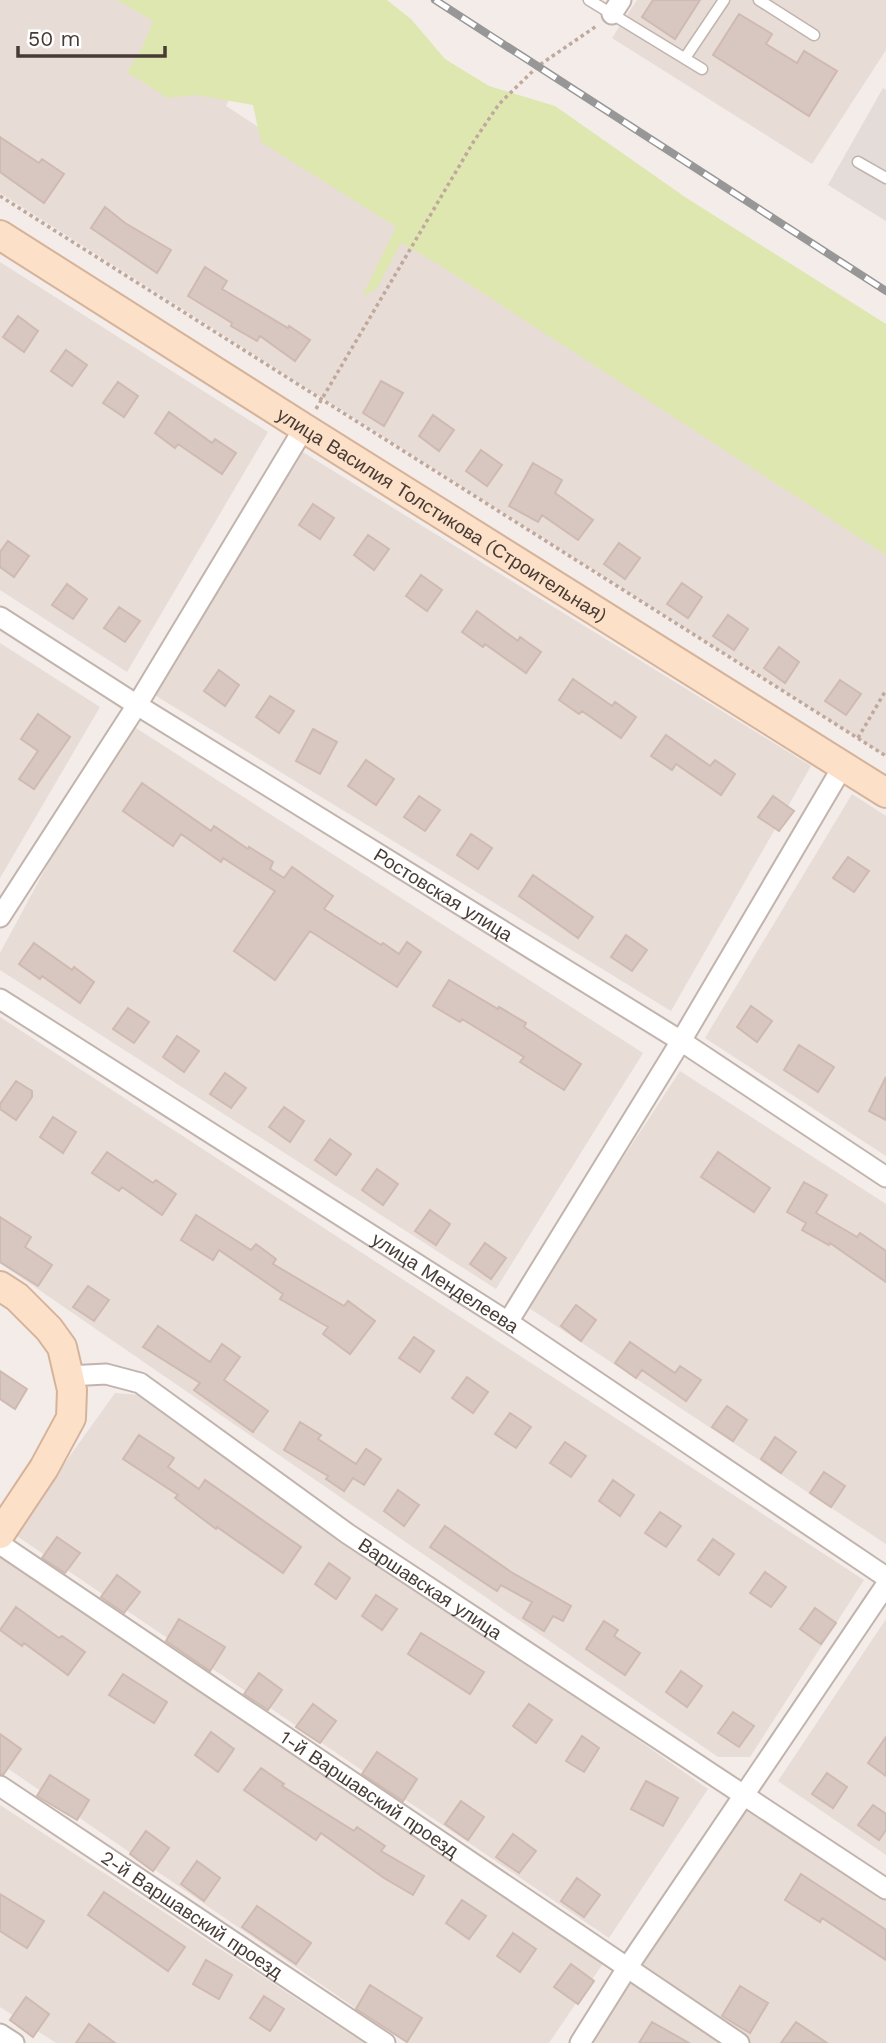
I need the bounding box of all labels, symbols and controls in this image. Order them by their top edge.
scale bar [18,14,164,58]
text: 50 m [28,26,80,51]
street label: улица Василия Толстикова (Строительная) [272,403,611,627]
street label: Ростовская улица [370,843,517,946]
street label: улица Менделеева [368,1228,523,1338]
street label: Варшавская улица [354,1533,507,1645]
street label: 1-й Варшавский проезд [276,1726,463,1862]
street label: 2-й Варшавский проезд [97,1846,287,1984]

